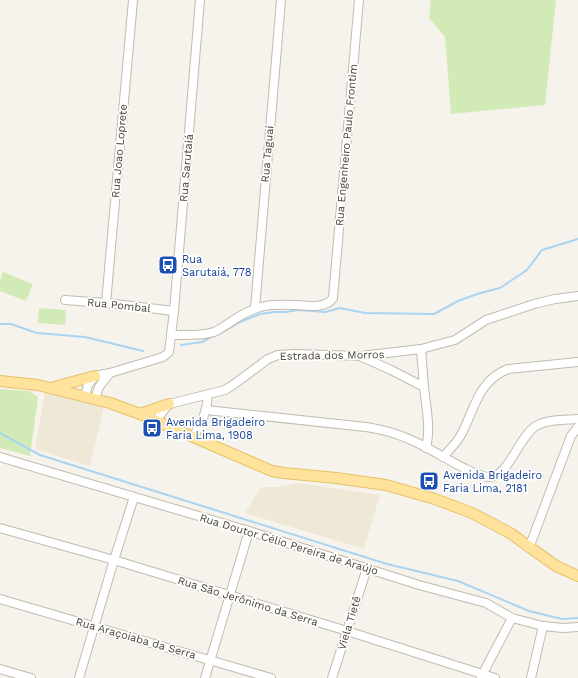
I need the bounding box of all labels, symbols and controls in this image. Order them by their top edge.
street label: Rua Engenheiro Paulo Frontim [333,63,360,227]
street label: Rua Joao Loprete [109,104,130,198]
street label: Rua Taguaí [259,125,276,183]
street label: Rua Sarutaiá [177,134,196,203]
place label: Rua Sarutaiá, 778 [182,253,252,279]
bus stop icon: Rua Sarutaiá, 778 [157,254,179,276]
street label: Rua Pombal [86,296,152,315]
street label: Estrada dos Morros [280,348,385,363]
place label: Avenida Brigadeiro Faria Lima, 1908 [166,416,265,442]
bus stop icon: Avenida Brigadeiro Faria Lima, 1908 [141,417,163,439]
place label: Avenida Brigadeiro Faria Lima, 2181 [443,469,542,495]
bus stop icon: Avenida Brigadeiro Faria Lima, 2181 [418,470,440,492]
street label: Rua Doutor Célio Pereira de Araújo [198,511,380,578]
street label: Rua São Jerônimo da Serra [176,574,320,629]
street label: Viela Tietê [335,595,364,652]
street label: Rua Araçoiaba da Serra [74,615,198,662]

